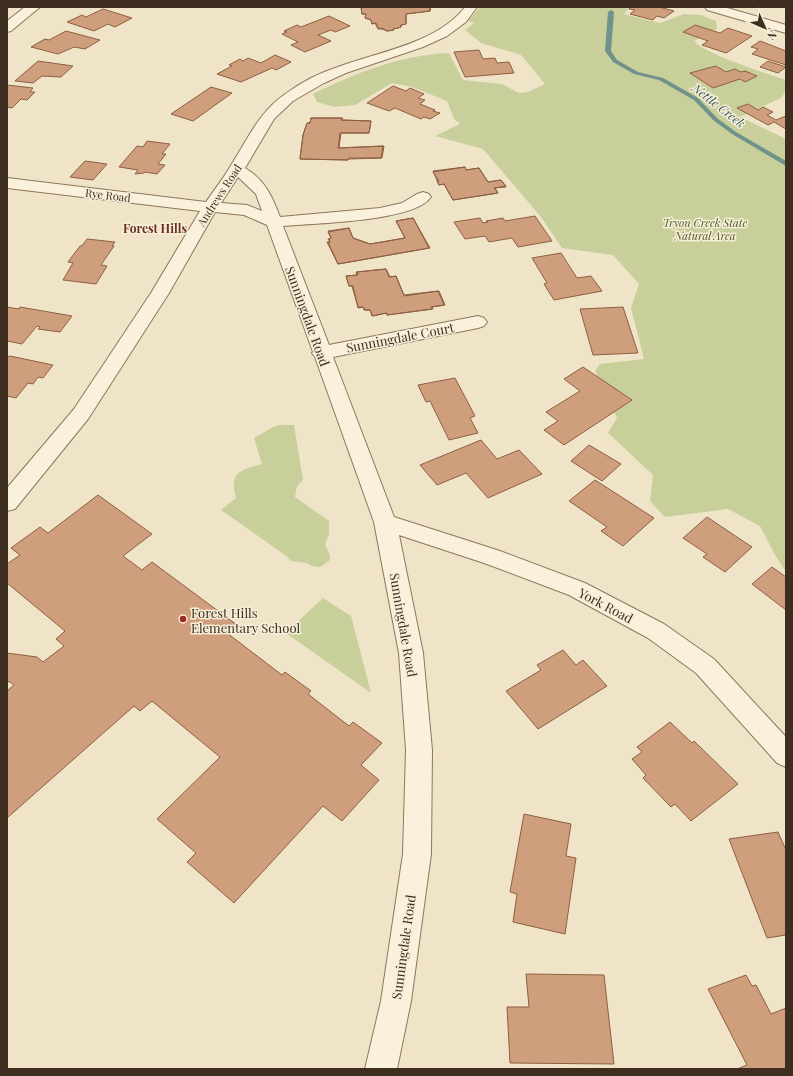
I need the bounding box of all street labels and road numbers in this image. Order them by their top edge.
street label: Andrews Road [193,161,245,230]
street label: Rye Road [84,185,132,205]
street label: Sunningdale Road [282,264,334,369]
street label: Sunningdale Court [345,318,456,356]
street label: Sunningdale Road [386,572,422,679]
street label: York Road [575,583,637,627]
street label: Sunningdale Road [387,893,419,1000]

